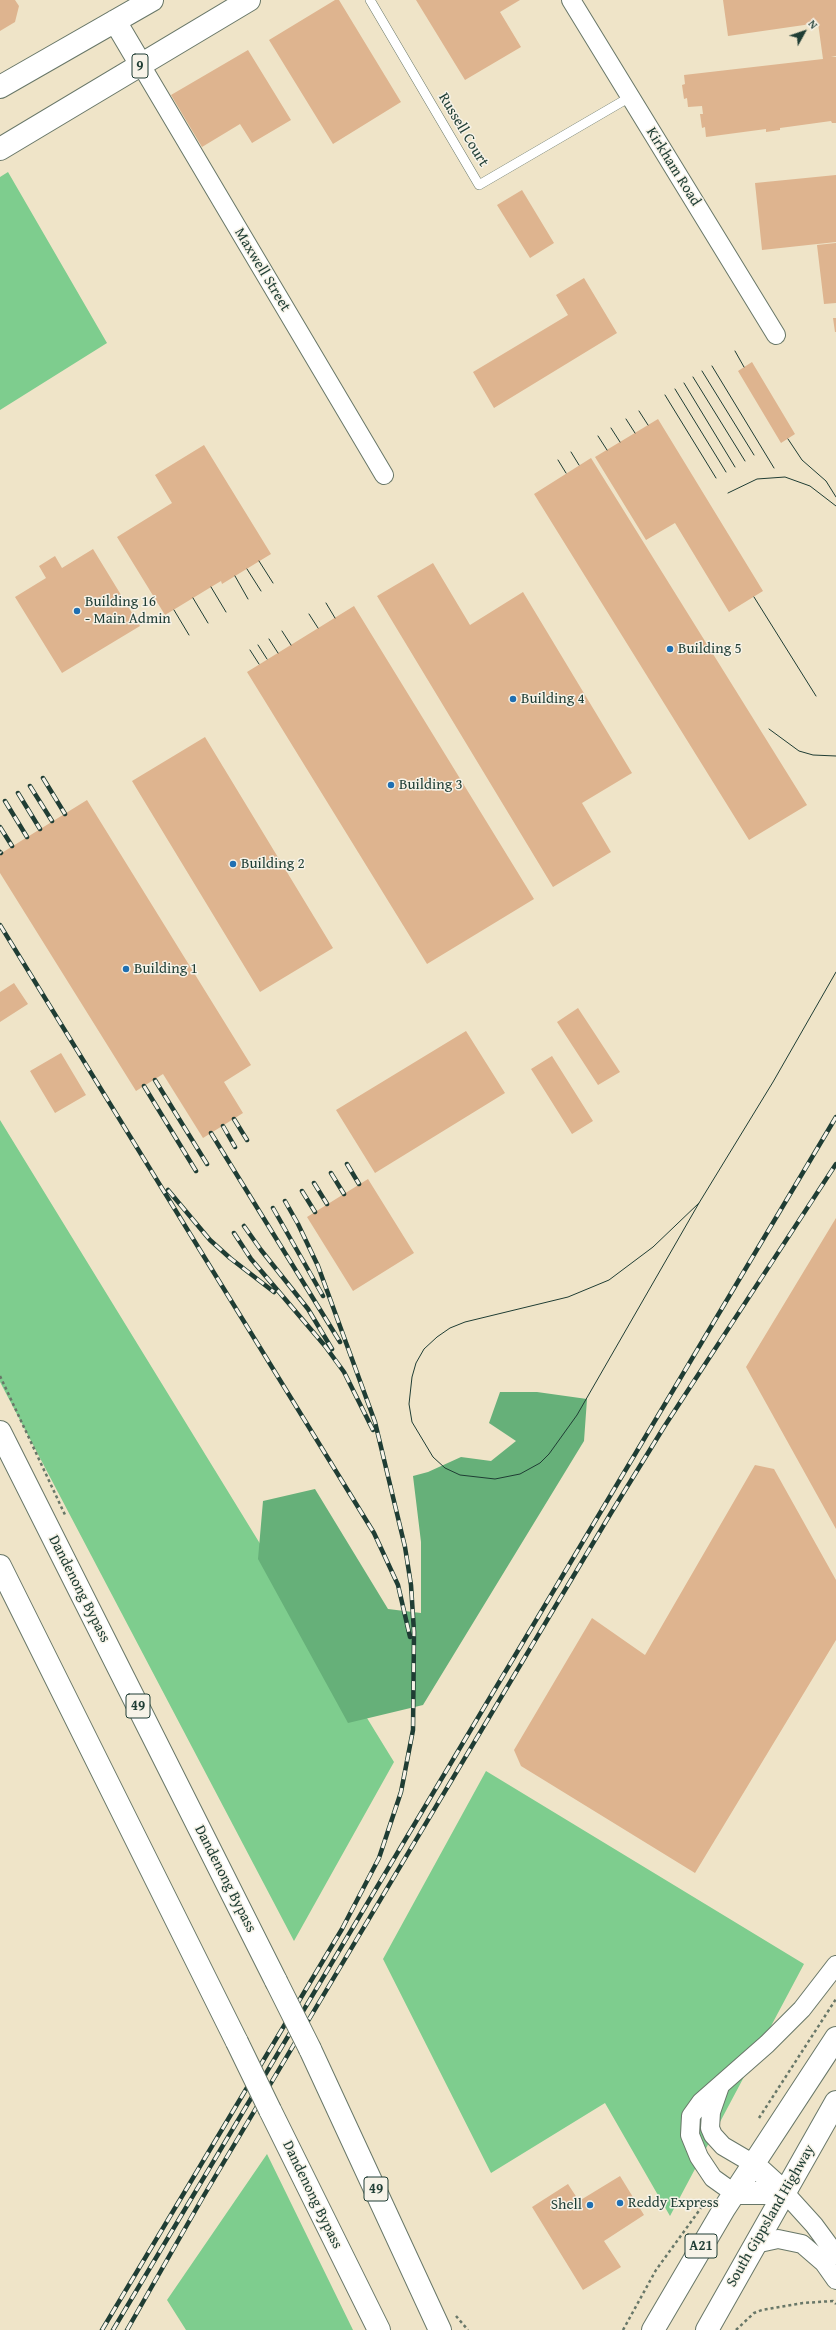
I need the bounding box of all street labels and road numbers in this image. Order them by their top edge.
road number: 9 [132,54,148,78]
street label: Russell Court [434,90,492,170]
street label: Kirkham Road [642,124,704,210]
street label: Maxwell Street [230,225,294,315]
street label: Dandenong Bypass [44,1532,114,1646]
road number: 49 [126,1694,150,1718]
street label: Dandenong Bypass [190,1822,260,1936]
street label: Dandenong Bypass [278,2138,346,2252]
street label: South Gippsland Highway [723,2142,819,2290]
road number: 49 [364,2177,388,2201]
road number: A21 [685,2234,717,2258]

